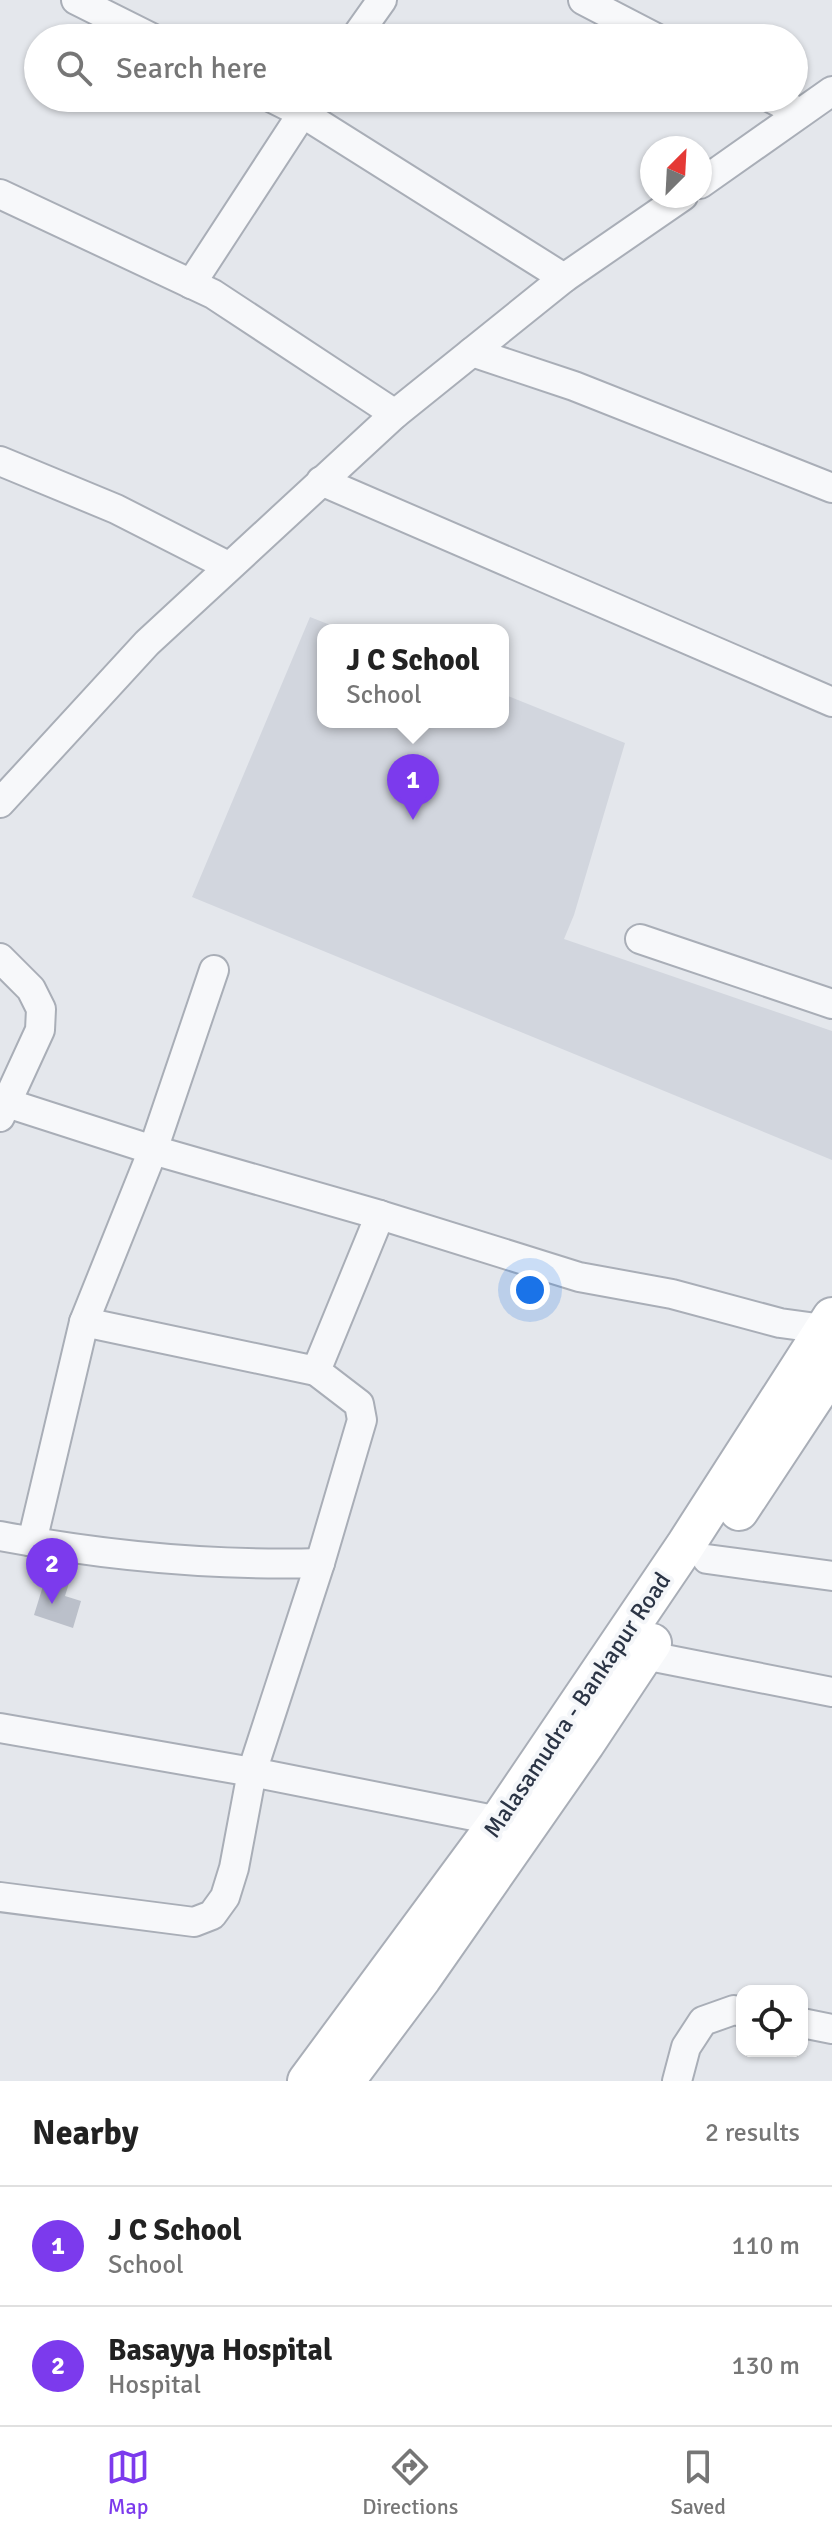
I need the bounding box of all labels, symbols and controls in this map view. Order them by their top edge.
search box [24,24,808,112]
icon: search [52,46,96,90]
text: Search here [116,50,267,87]
north arrow [640,136,712,208]
popup [317,624,509,728]
text: J C School [346,642,480,679]
text: School [346,679,422,711]
pin: 1 [387,754,439,820]
your location [510,1270,550,1310]
pin: 2 [26,1538,78,1604]
street label: Malasamudra - Bankapur Road [477,1567,677,1843]
map controls [736,1985,808,2057]
button: locate [736,1985,808,2057]
text: Nearby [32,2112,139,2154]
text: 2 results [705,2117,800,2149]
text: J C School [108,2212,242,2249]
text: 1 [51,2230,65,2262]
text: 110 m [731,2230,800,2262]
text: School [108,2249,184,2281]
text: Basayya Hospital [108,2332,332,2369]
text: 2 [51,2350,65,2382]
text: 130 m [731,2350,800,2382]
text: Hospital [108,2369,201,2401]
tab: Map [106,2445,150,2520]
tab: Directions [362,2445,458,2520]
tab: Saved [671,2445,726,2520]

